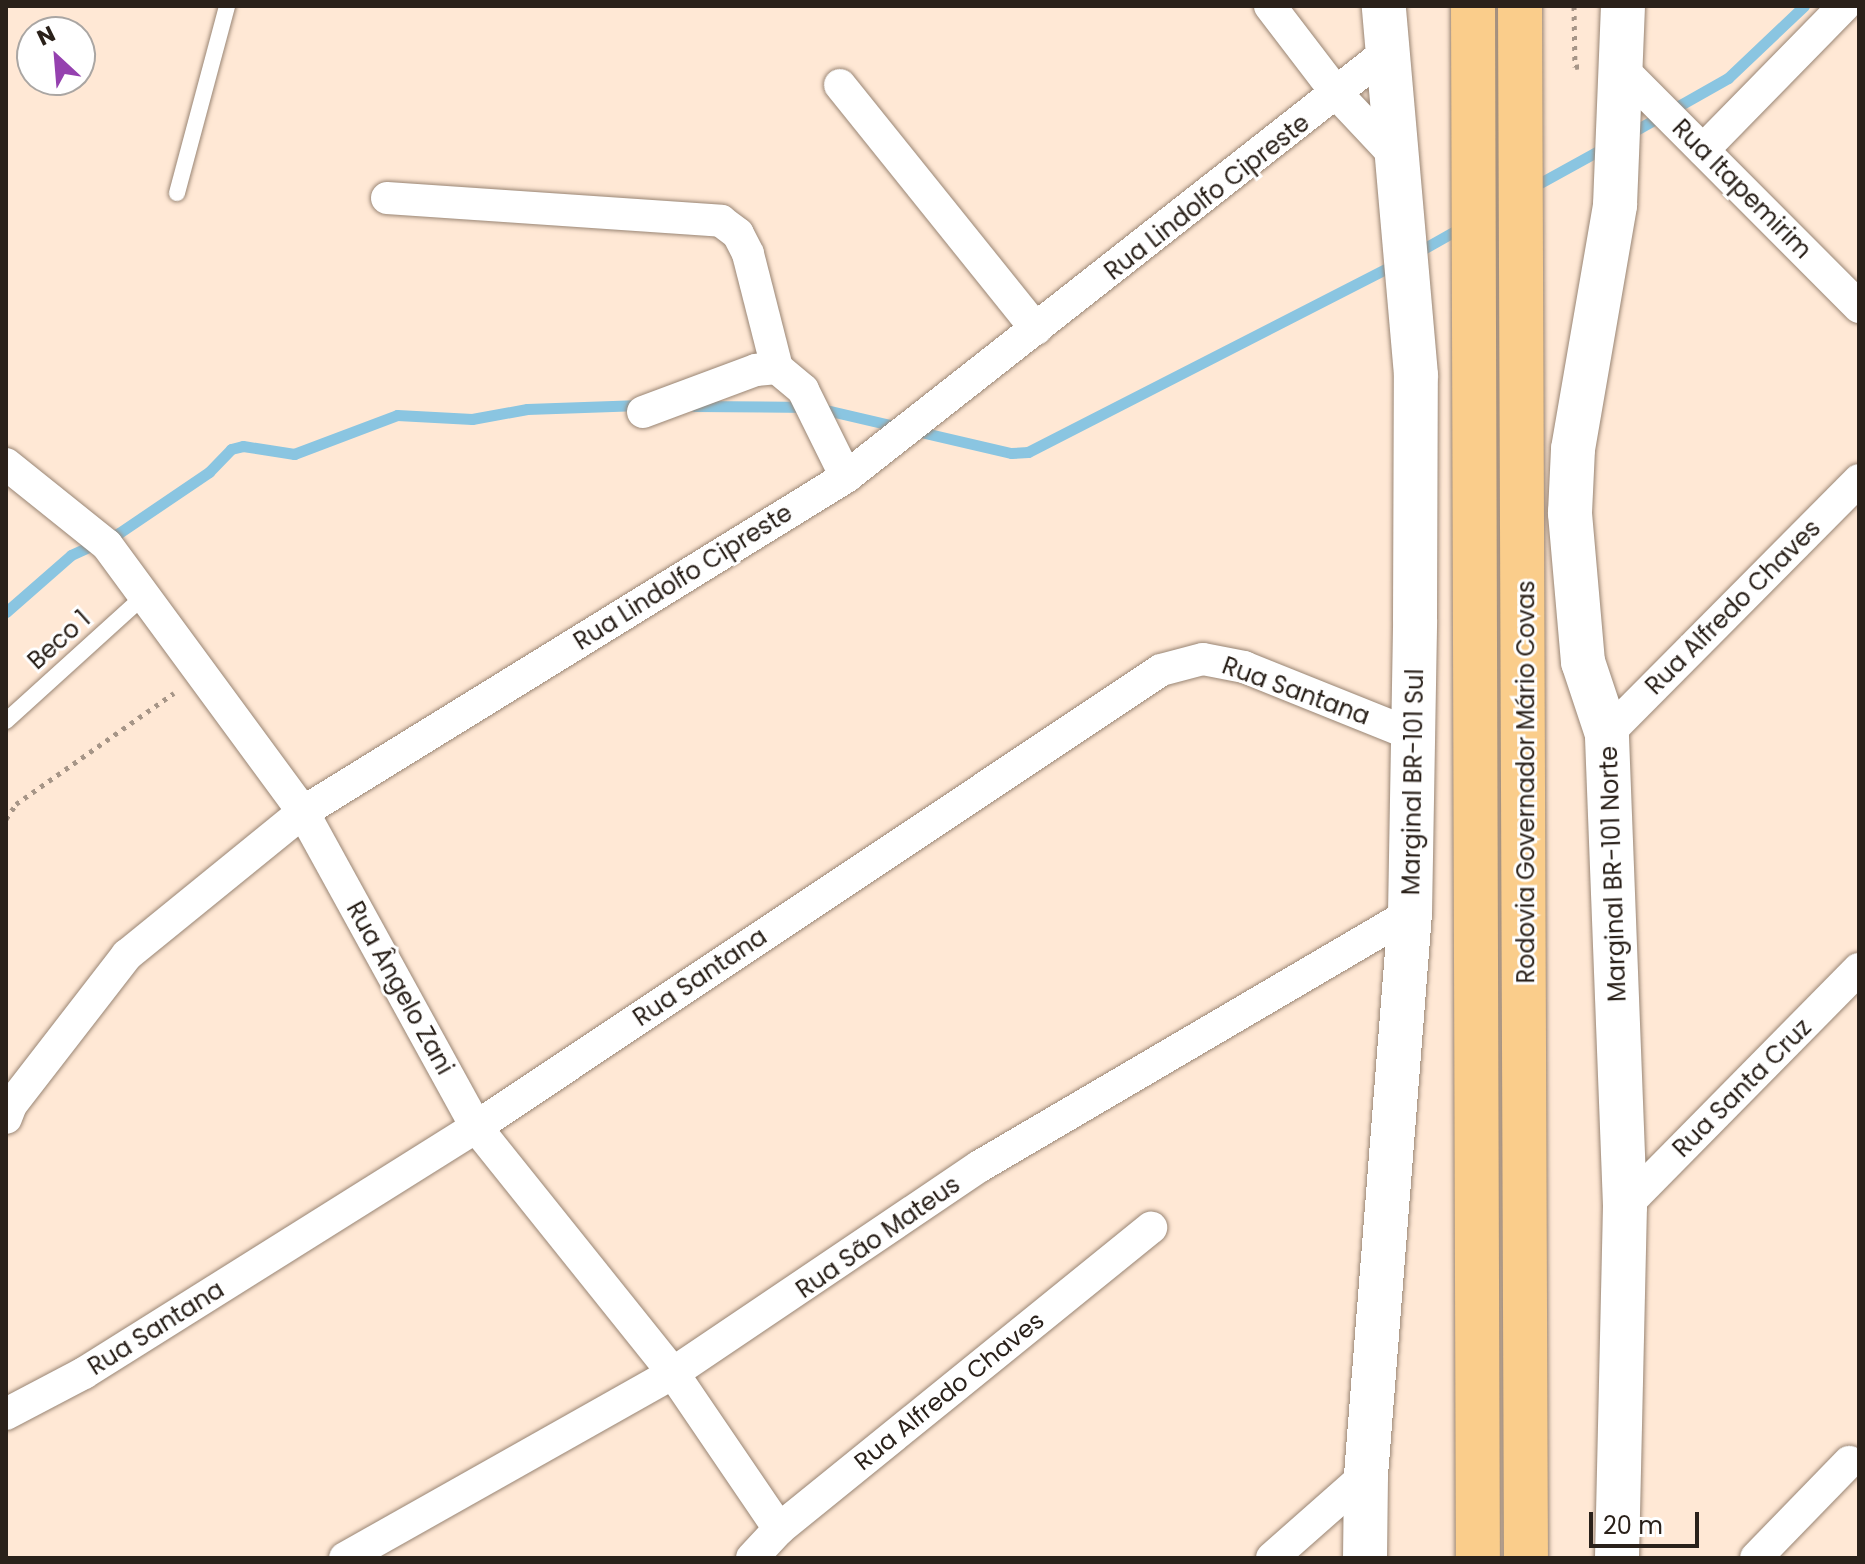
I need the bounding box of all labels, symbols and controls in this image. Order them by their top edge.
north arrow [16,16,96,96]
text: N [32,18,60,53]
street label: Rua Lindolfo Cipreste [1099,108,1315,286]
street label: Rua Itapemirim [1666,113,1818,265]
street label: Rua Lindolfo Cipreste [569,498,797,656]
street label: Rua Alfredo Chaves [1640,514,1826,700]
street label: Rodovia Governador Mário Covas [1512,580,1540,984]
street label: Beco 1 [22,605,96,675]
street label: Rua Santana [1218,651,1374,731]
street label: Marginal BR-101 Sul [1397,668,1429,896]
street label: Marginal BR-101 Norte [1594,746,1632,1002]
street label: Rua Ângelo Zani [341,896,459,1080]
street label: Rua Santana [628,922,772,1032]
street label: Rua Santa Cruz [1667,1013,1817,1163]
street label: Rua São Mateus [791,1170,965,1304]
street label: Rua Santana [83,1275,229,1381]
street label: Rua Alfredo Chaves [848,1306,1050,1476]
scale bar [1593,1496,1703,1546]
text: 20 m [1603,1509,1663,1542]

